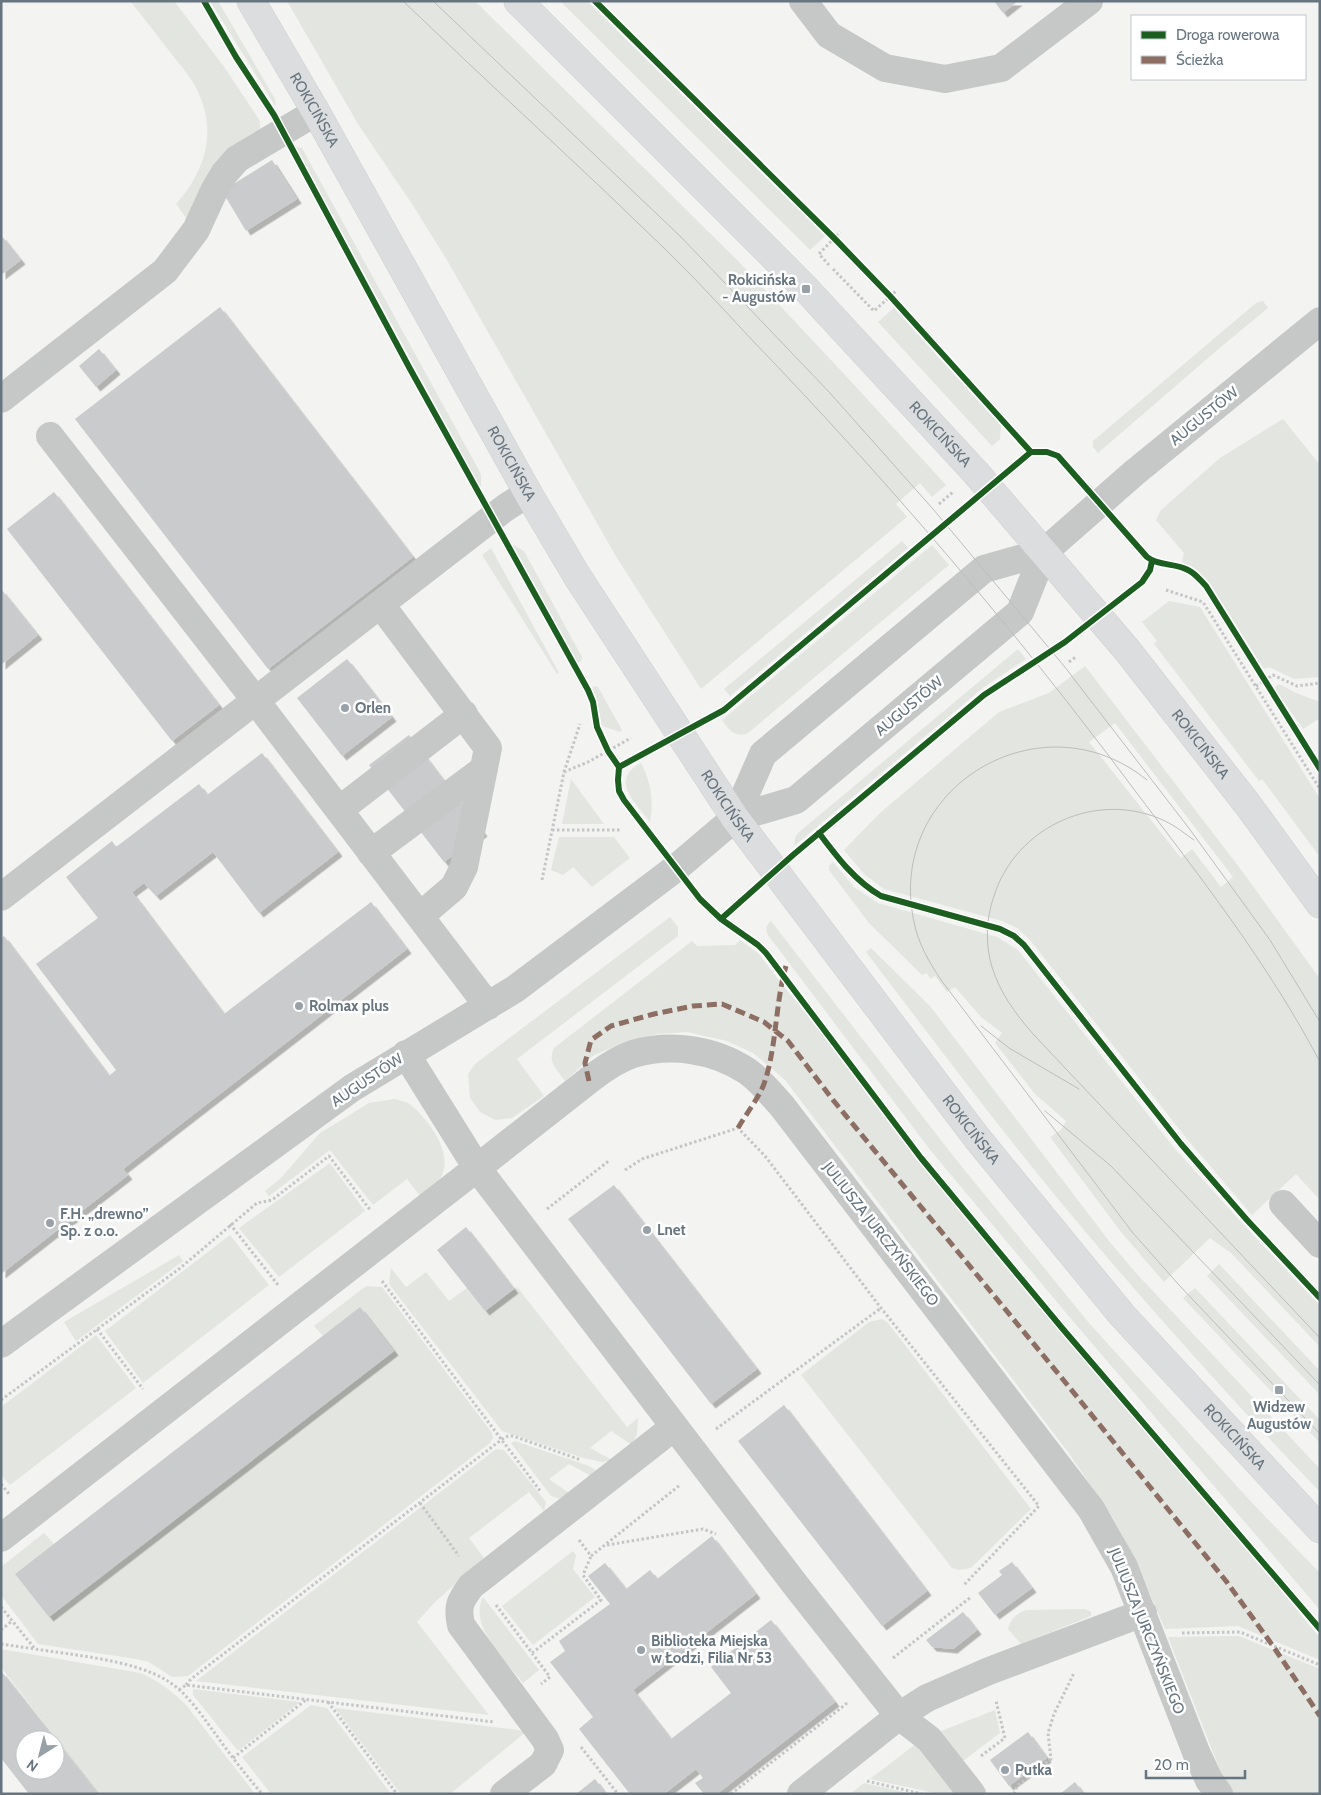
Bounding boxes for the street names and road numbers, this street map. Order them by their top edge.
street label: ROKICIŃSKA [286,69,343,151]
street label: AUGUSTÓW [1166,382,1242,449]
street label: ROKICIŃSKA [905,398,975,471]
street label: ROKICIŃSKA [484,423,540,505]
street label: AUGUSTÓW [871,671,947,740]
street label: ROKICIŃSKA [1168,706,1234,783]
street label: ROKICIŃSKA [697,767,759,846]
street label: AUGUSTÓW [327,1048,407,1111]
street label: ROKICIŃSKA [939,1091,1004,1169]
street label: JULIUSZA JURCZYŃSKIEGO [819,1157,944,1310]
street label: ROKICIŃSKA [1200,1400,1270,1474]
street label: JULIUSZA JURCZYŃSKIEGO [1105,1544,1190,1717]

